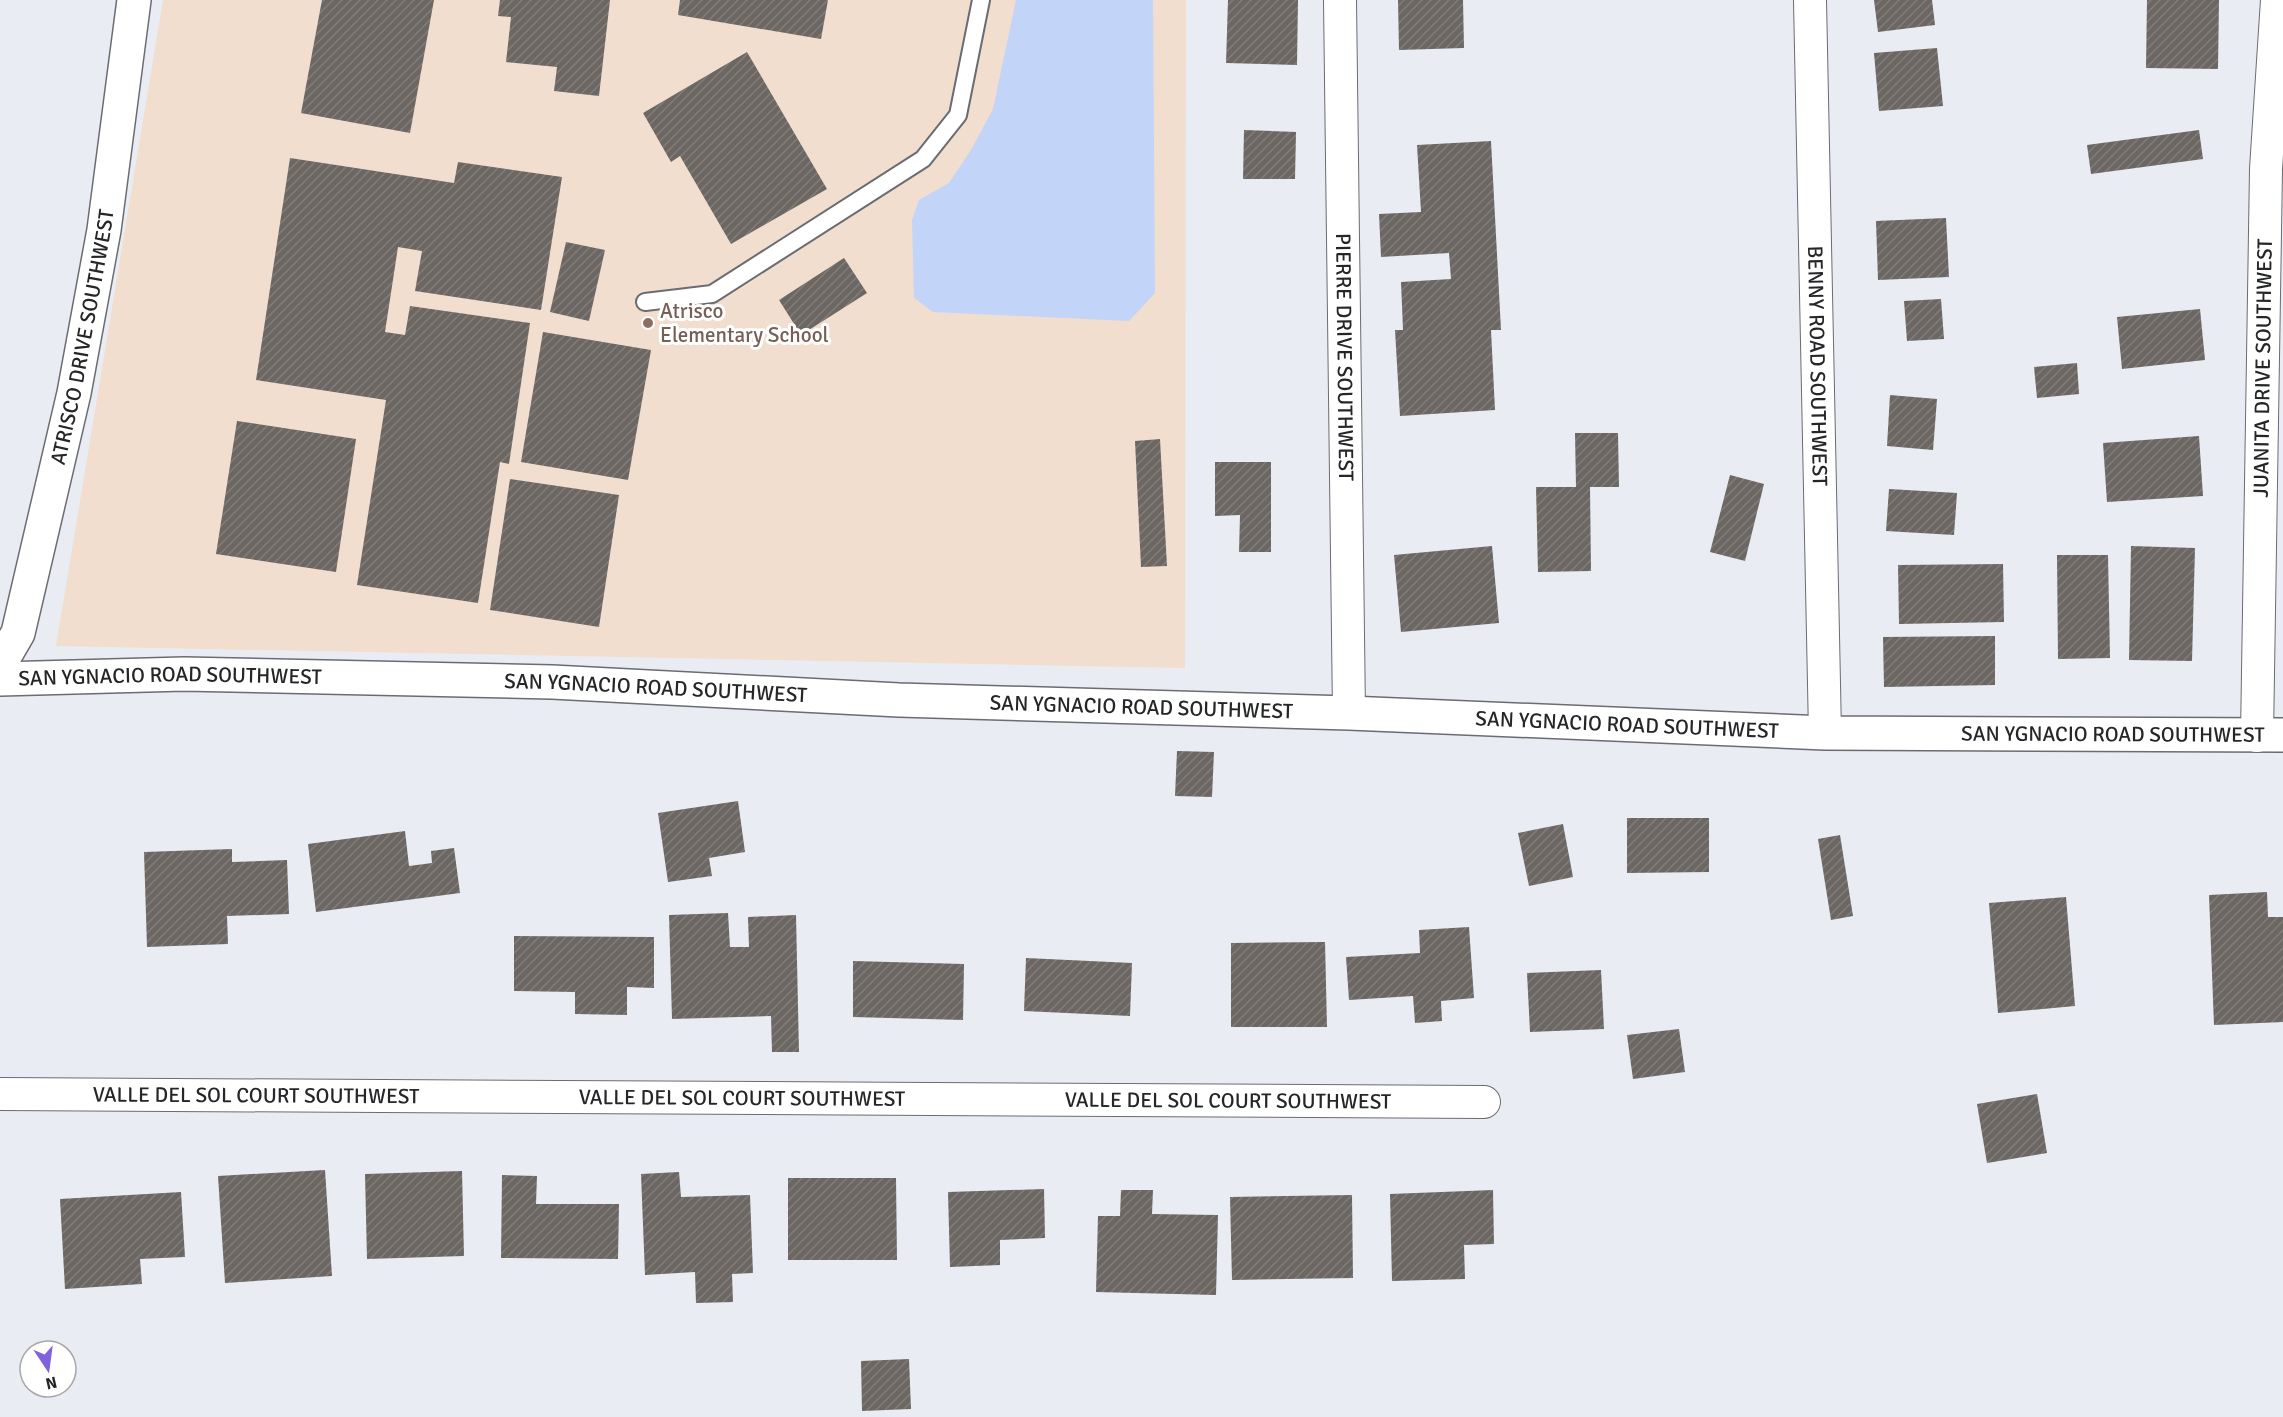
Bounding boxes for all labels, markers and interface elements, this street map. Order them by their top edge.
street label: ATRISCO DRIVE SOUTHWEST [45,207,120,467]
street label: PIERRE DRIVE SOUTHWEST [1330,233,1359,482]
street label: JUANITA DRIVE SOUTHWEST [2248,238,2278,498]
street label: BENNY ROAD SOUTHWEST [1802,245,1833,487]
place label: Atrisco Elementary School [660,298,829,348]
marker: Atrisco Elementary School [641,316,655,330]
street label: SAN YGNACIO ROAD SOUTHWEST [18,661,323,691]
street label: SAN YGNACIO ROAD SOUTHWEST [504,668,809,708]
street label: SAN YGNACIO ROAD SOUTHWEST [989,690,1294,724]
street label: SAN YGNACIO ROAD SOUTHWEST [1475,705,1780,744]
street label: SAN YGNACIO ROAD SOUTHWEST [1961,721,2265,748]
street label: VALLE DEL SOL COURT SOUTHWEST [93,1082,420,1109]
street label: VALLE DEL SOL COURT SOUTHWEST [579,1084,906,1112]
street label: VALLE DEL SOL COURT SOUTHWEST [1065,1087,1392,1115]
north arrow [18,1339,78,1399]
text: N [43,1372,59,1394]

